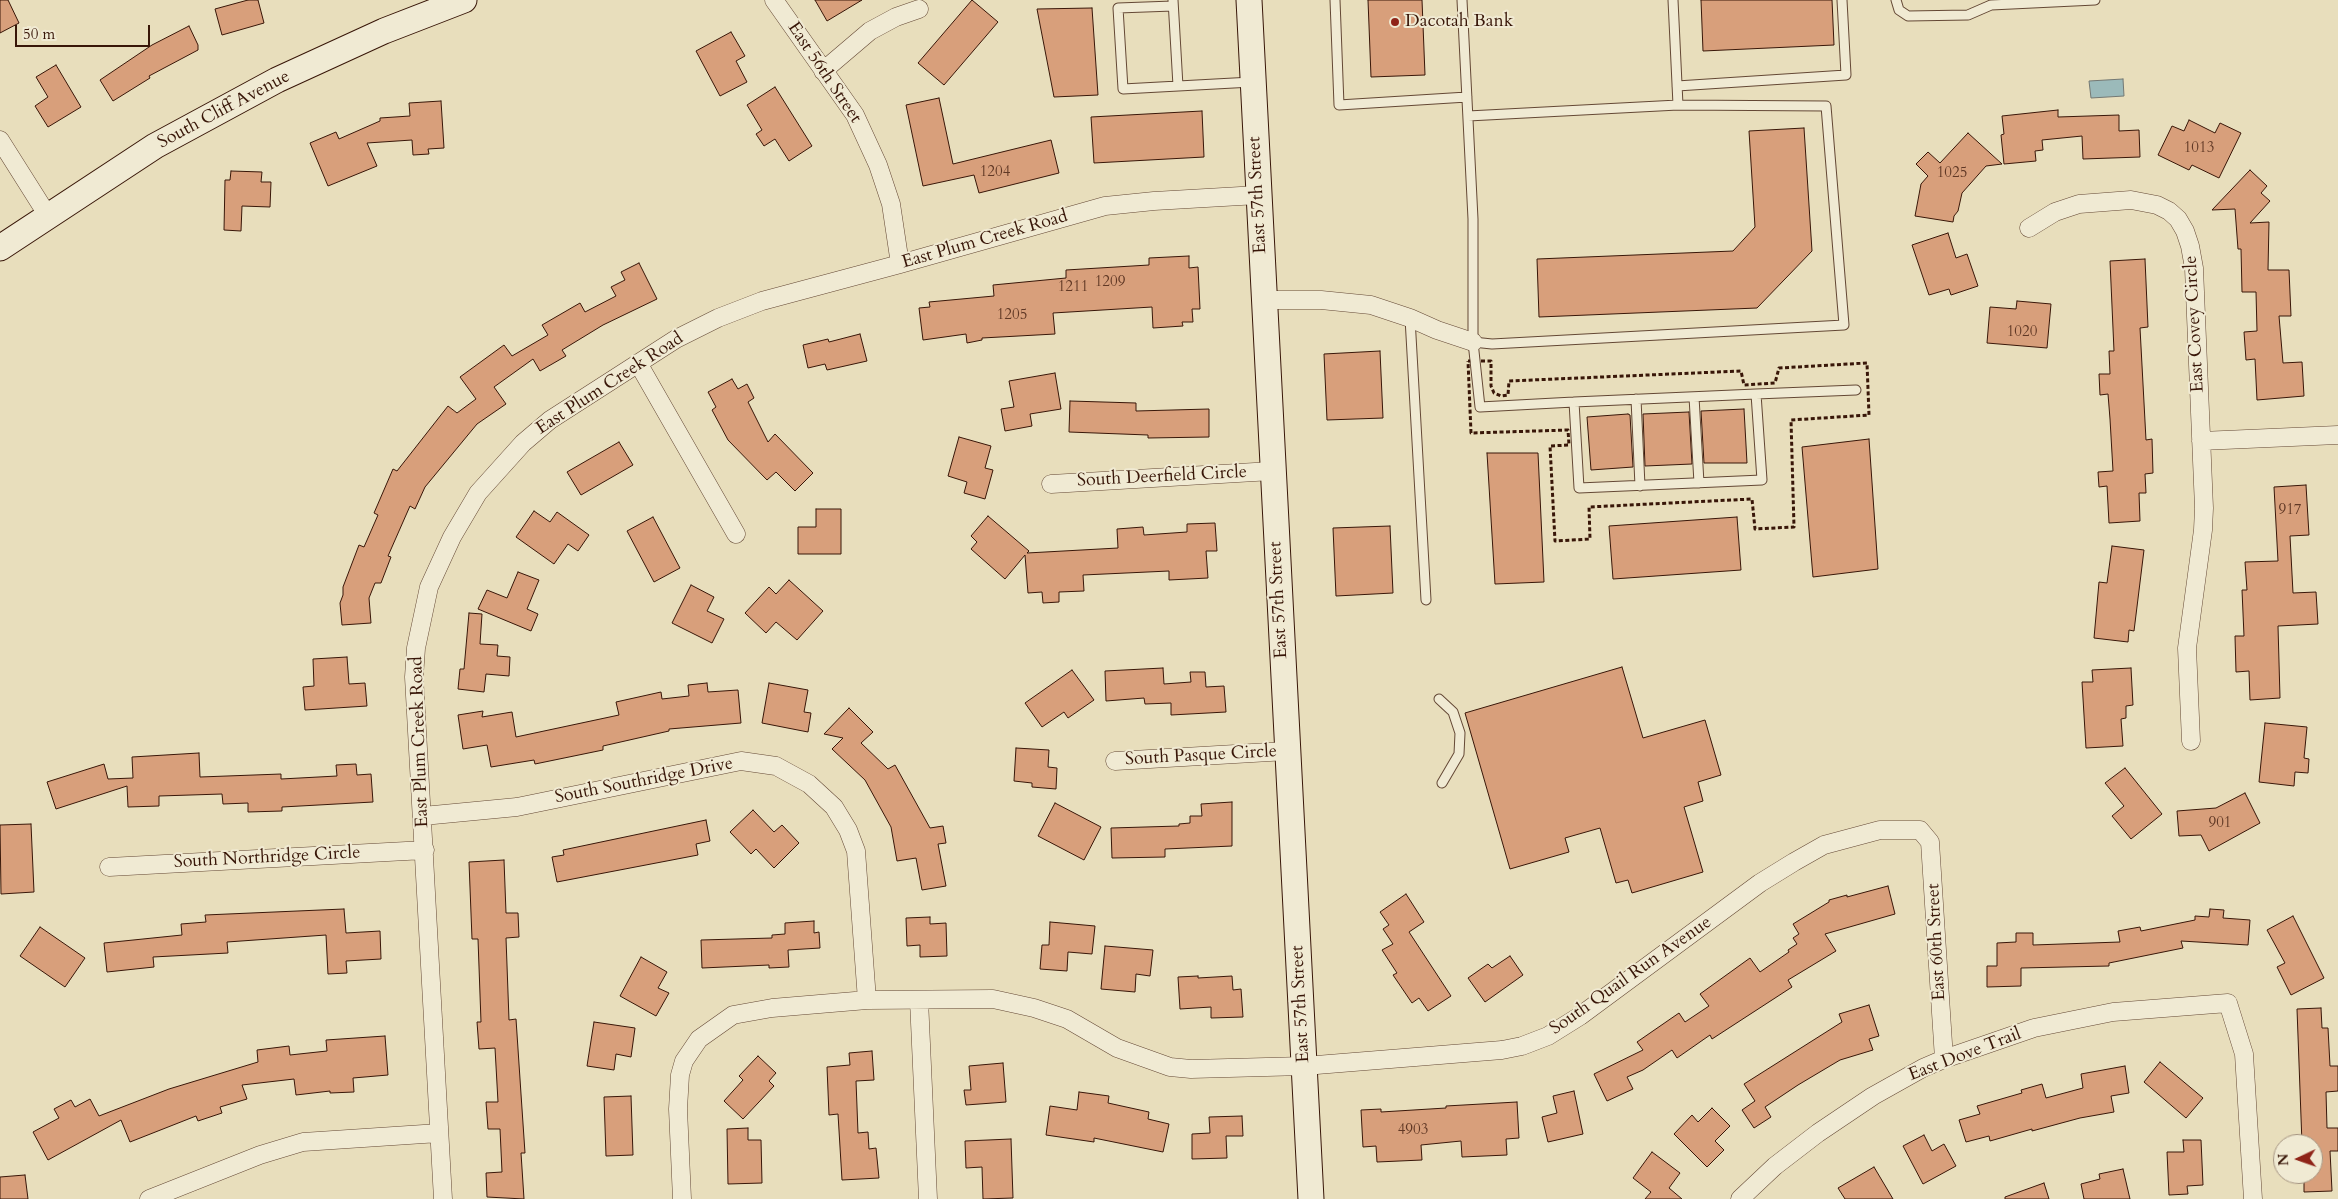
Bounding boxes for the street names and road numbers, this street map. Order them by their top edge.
street label: East 56th Street [782,18,866,128]
street label: South Cliff Avenue [154,66,294,154]
street label: East 57th Street [1244,136,1272,254]
street label: East Plum Creek Road [900,206,1070,274]
street label: East Covey Circle [2181,255,2209,393]
street label: East Plum Creek Road [532,328,688,440]
street label: South Deerfield Circle [1076,462,1248,492]
street label: East 57th Street [1265,541,1293,659]
street label: East Plum Creek Road [406,656,434,828]
street label: South Pasque Circle [1124,741,1278,771]
street label: South Southridge Drive [553,753,735,809]
street label: South Northridge Circle [173,842,361,874]
street label: East 60th Street [1923,883,1951,1001]
street label: South Quail Run Avenue [1546,912,1716,1040]
street label: East 57th Street [1287,945,1315,1063]
street label: East Dove Trail [1906,1024,2024,1086]

